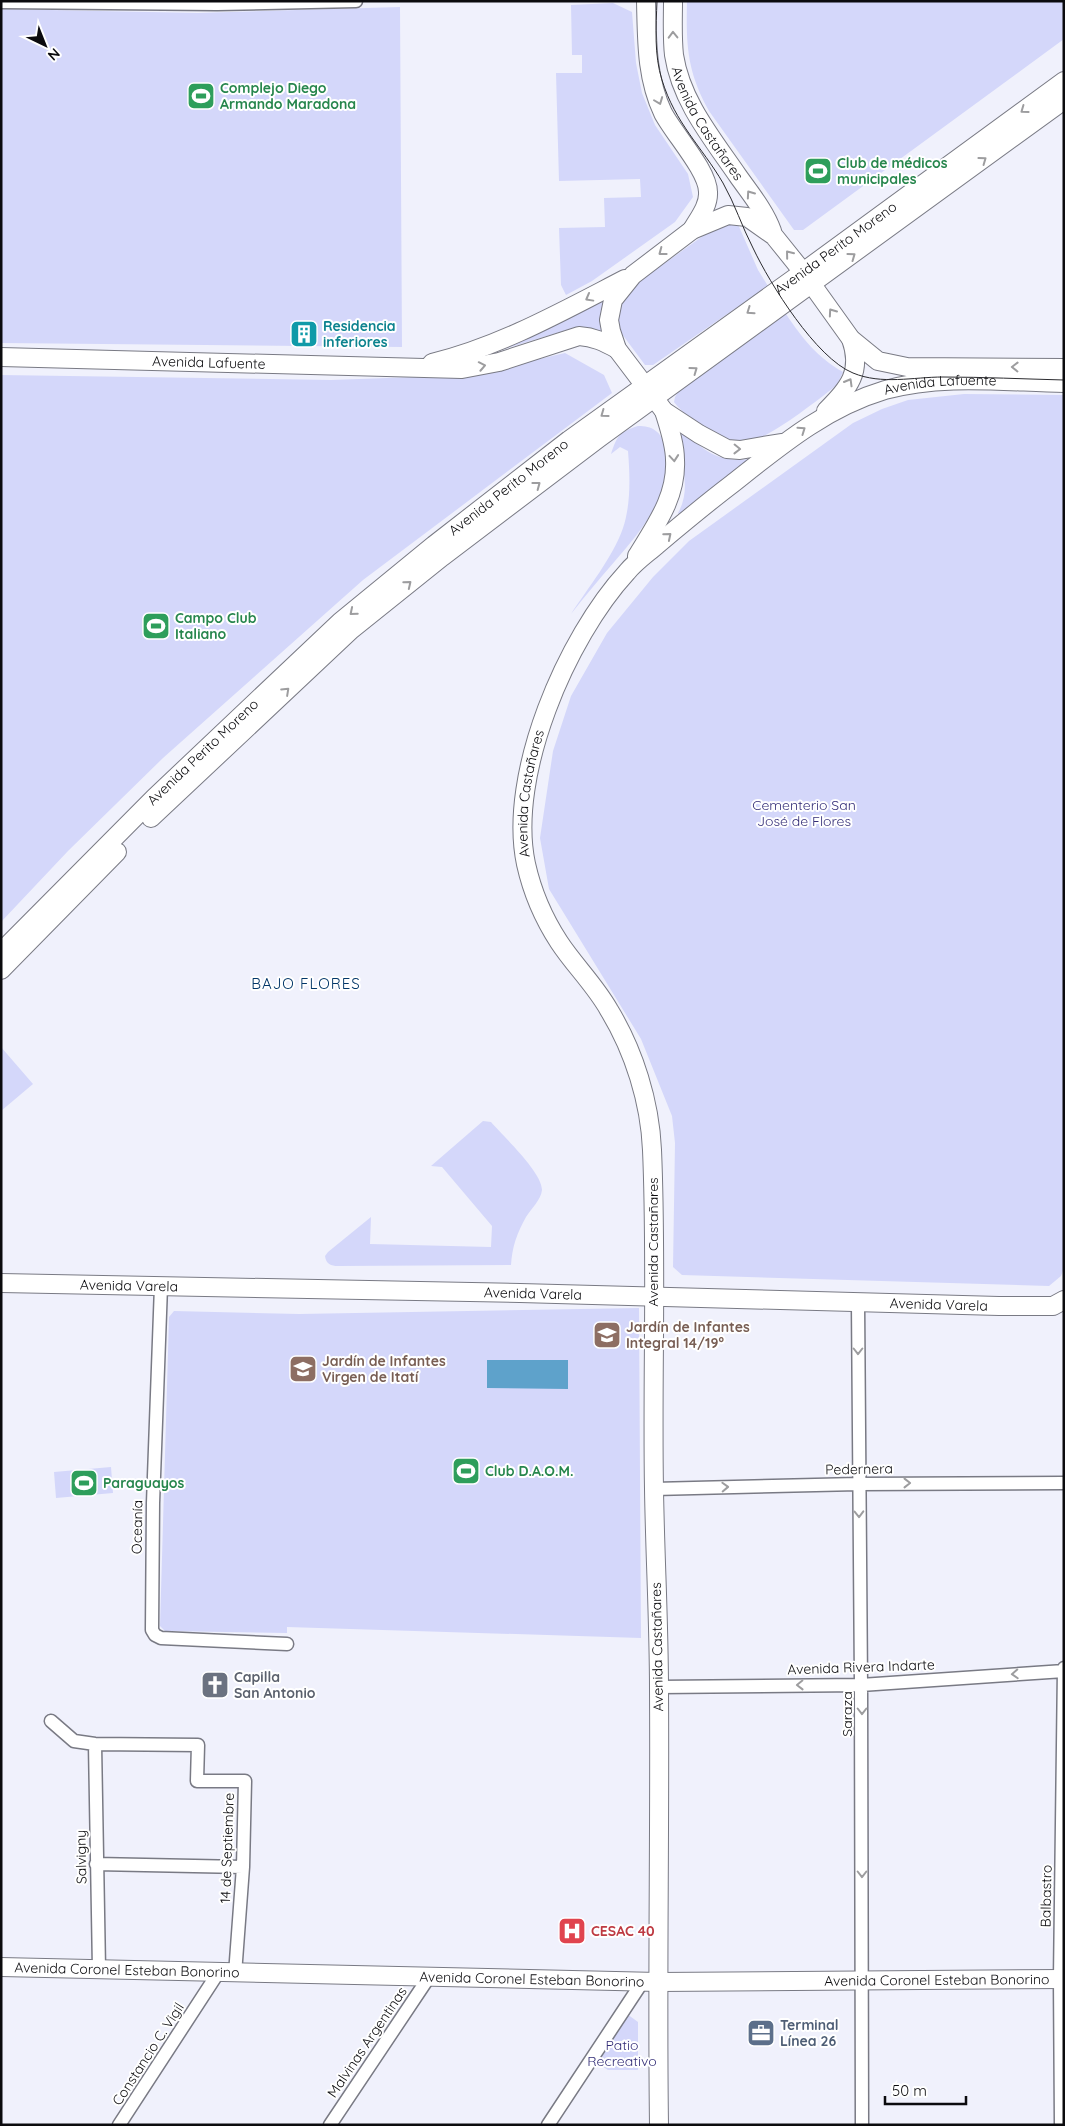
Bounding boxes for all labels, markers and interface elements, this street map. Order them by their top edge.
north arrow [20,20,70,70]
one-way arrow [668,30,678,38]
text: N [44,44,64,65]
street label: Avenida Castañares [668,65,747,184]
place label: Complejo Diego Armando Maradona [220,79,356,113]
sports icon: Complejo Diego Armando Maradona [186,81,216,111]
one-way arrow [652,96,663,105]
one-way arrow [1021,103,1030,113]
place label: Club de médicos municipales [837,154,948,188]
sports icon: Club de médicos municipales [803,156,833,186]
one-way arrow [977,157,987,166]
one-way arrow [747,190,756,199]
street label: Avenida Perito Moreno [771,198,900,299]
one-way arrow [659,247,668,255]
one-way arrow [786,251,794,260]
one-way arrow [846,253,856,262]
one-way arrow [586,291,595,301]
one-way arrow [746,305,755,314]
one-way arrow [829,308,838,318]
place label: Residencia inferiores [323,317,396,351]
building icon: Residencia inferiores [289,319,319,349]
street label: Avenida Lafuente [152,352,266,373]
one-way arrow [477,361,486,372]
one-way arrow [1011,362,1019,373]
one-way arrow [688,367,698,376]
street label: Avenida Lafuente [882,371,997,399]
one-way arrow [843,379,853,388]
one-way arrow [601,408,610,418]
one-way arrow [797,427,806,436]
street label: Avenida Perito Moreno [445,435,572,539]
one-way arrow [734,444,741,454]
one-way arrow [669,455,680,463]
one-way arrow [531,482,541,491]
one-way arrow [662,533,671,541]
one-way arrow [402,581,411,589]
one-way arrow [349,606,358,615]
place label: Campo Club Italiano [175,609,257,643]
sports icon: Campo Club Italiano [141,611,171,641]
one-way arrow [280,688,289,697]
street label: Avenida Perito Moreno [143,695,262,809]
street label: Avenida Castañares [513,727,548,859]
park label: Cementerio San José de Flores [752,796,856,830]
district label: BAJO FLORES [251,974,361,993]
street label: Avenida Castañares [644,1177,662,1307]
street label: Avenida Varela [80,1276,178,1295]
street label: Avenida Varela [484,1283,582,1304]
street label: Avenida Varela [889,1294,988,1315]
place label: Jardín de Infantes Integral 14/19° [626,1318,750,1352]
school or university icon: Jardín de Infantes Integral 14/19° [592,1320,622,1350]
one-way arrow [853,1348,863,1356]
place label: Jardín de Infantes Virgen de Itatí [322,1352,446,1386]
school or university icon: Jardín de Infantes Virgen de Itatí [288,1354,318,1384]
sports icon: Club D.A.O.M. [451,1456,481,1486]
street label: Pedernera [825,1459,893,1479]
place label: Club D.A.O.M. [485,1462,573,1480]
sports icon: Paraguayos [69,1468,99,1498]
place label: Paraguayos [103,1474,185,1492]
one-way arrow [903,1478,911,1489]
one-way arrow [722,1482,730,1493]
street label: Oceanía [128,1500,146,1554]
one-way arrow [854,1510,864,1518]
street label: Avenida Castañares [647,1582,667,1712]
street label: Avenida Rivera Indarte [787,1655,935,1679]
place label: Capilla San Antonio [234,1668,316,1702]
one-way arrow [1011,1669,1019,1680]
church icon: Capilla San Antonio [200,1670,230,1700]
one-way arrow [796,1680,804,1691]
street label: Saraza [838,1691,856,1737]
one-way arrow [857,1708,867,1716]
street label: 14 de Septiembre [216,1792,238,1904]
street label: Salvigny [72,1830,90,1884]
street label: Balbastro [1036,1865,1056,1927]
one-way arrow [857,1870,867,1878]
hospital icon: CESAC 40 [557,1916,587,1946]
place label: CESAC 40 [591,1922,655,1940]
street label: Avenida Coronel Esteban Bonorino [14,1958,240,1981]
street label: Avenida Coronel Esteban Bonorino [419,1968,645,1991]
street label: Avenida Coronel Esteban Bonorino [824,1970,1049,1990]
street label: Malvinas Argentinas [323,1983,411,2101]
street label: Constancio C. Vigil [108,1999,188,2109]
place label: Terminal Línea 26 [780,2016,839,2050]
office icon: Terminal Línea 26 [746,2018,776,2048]
park label: Patio Recreativo [587,2036,657,2070]
scale bar [885,2074,966,2106]
text: 50 m [892,2081,927,2100]

